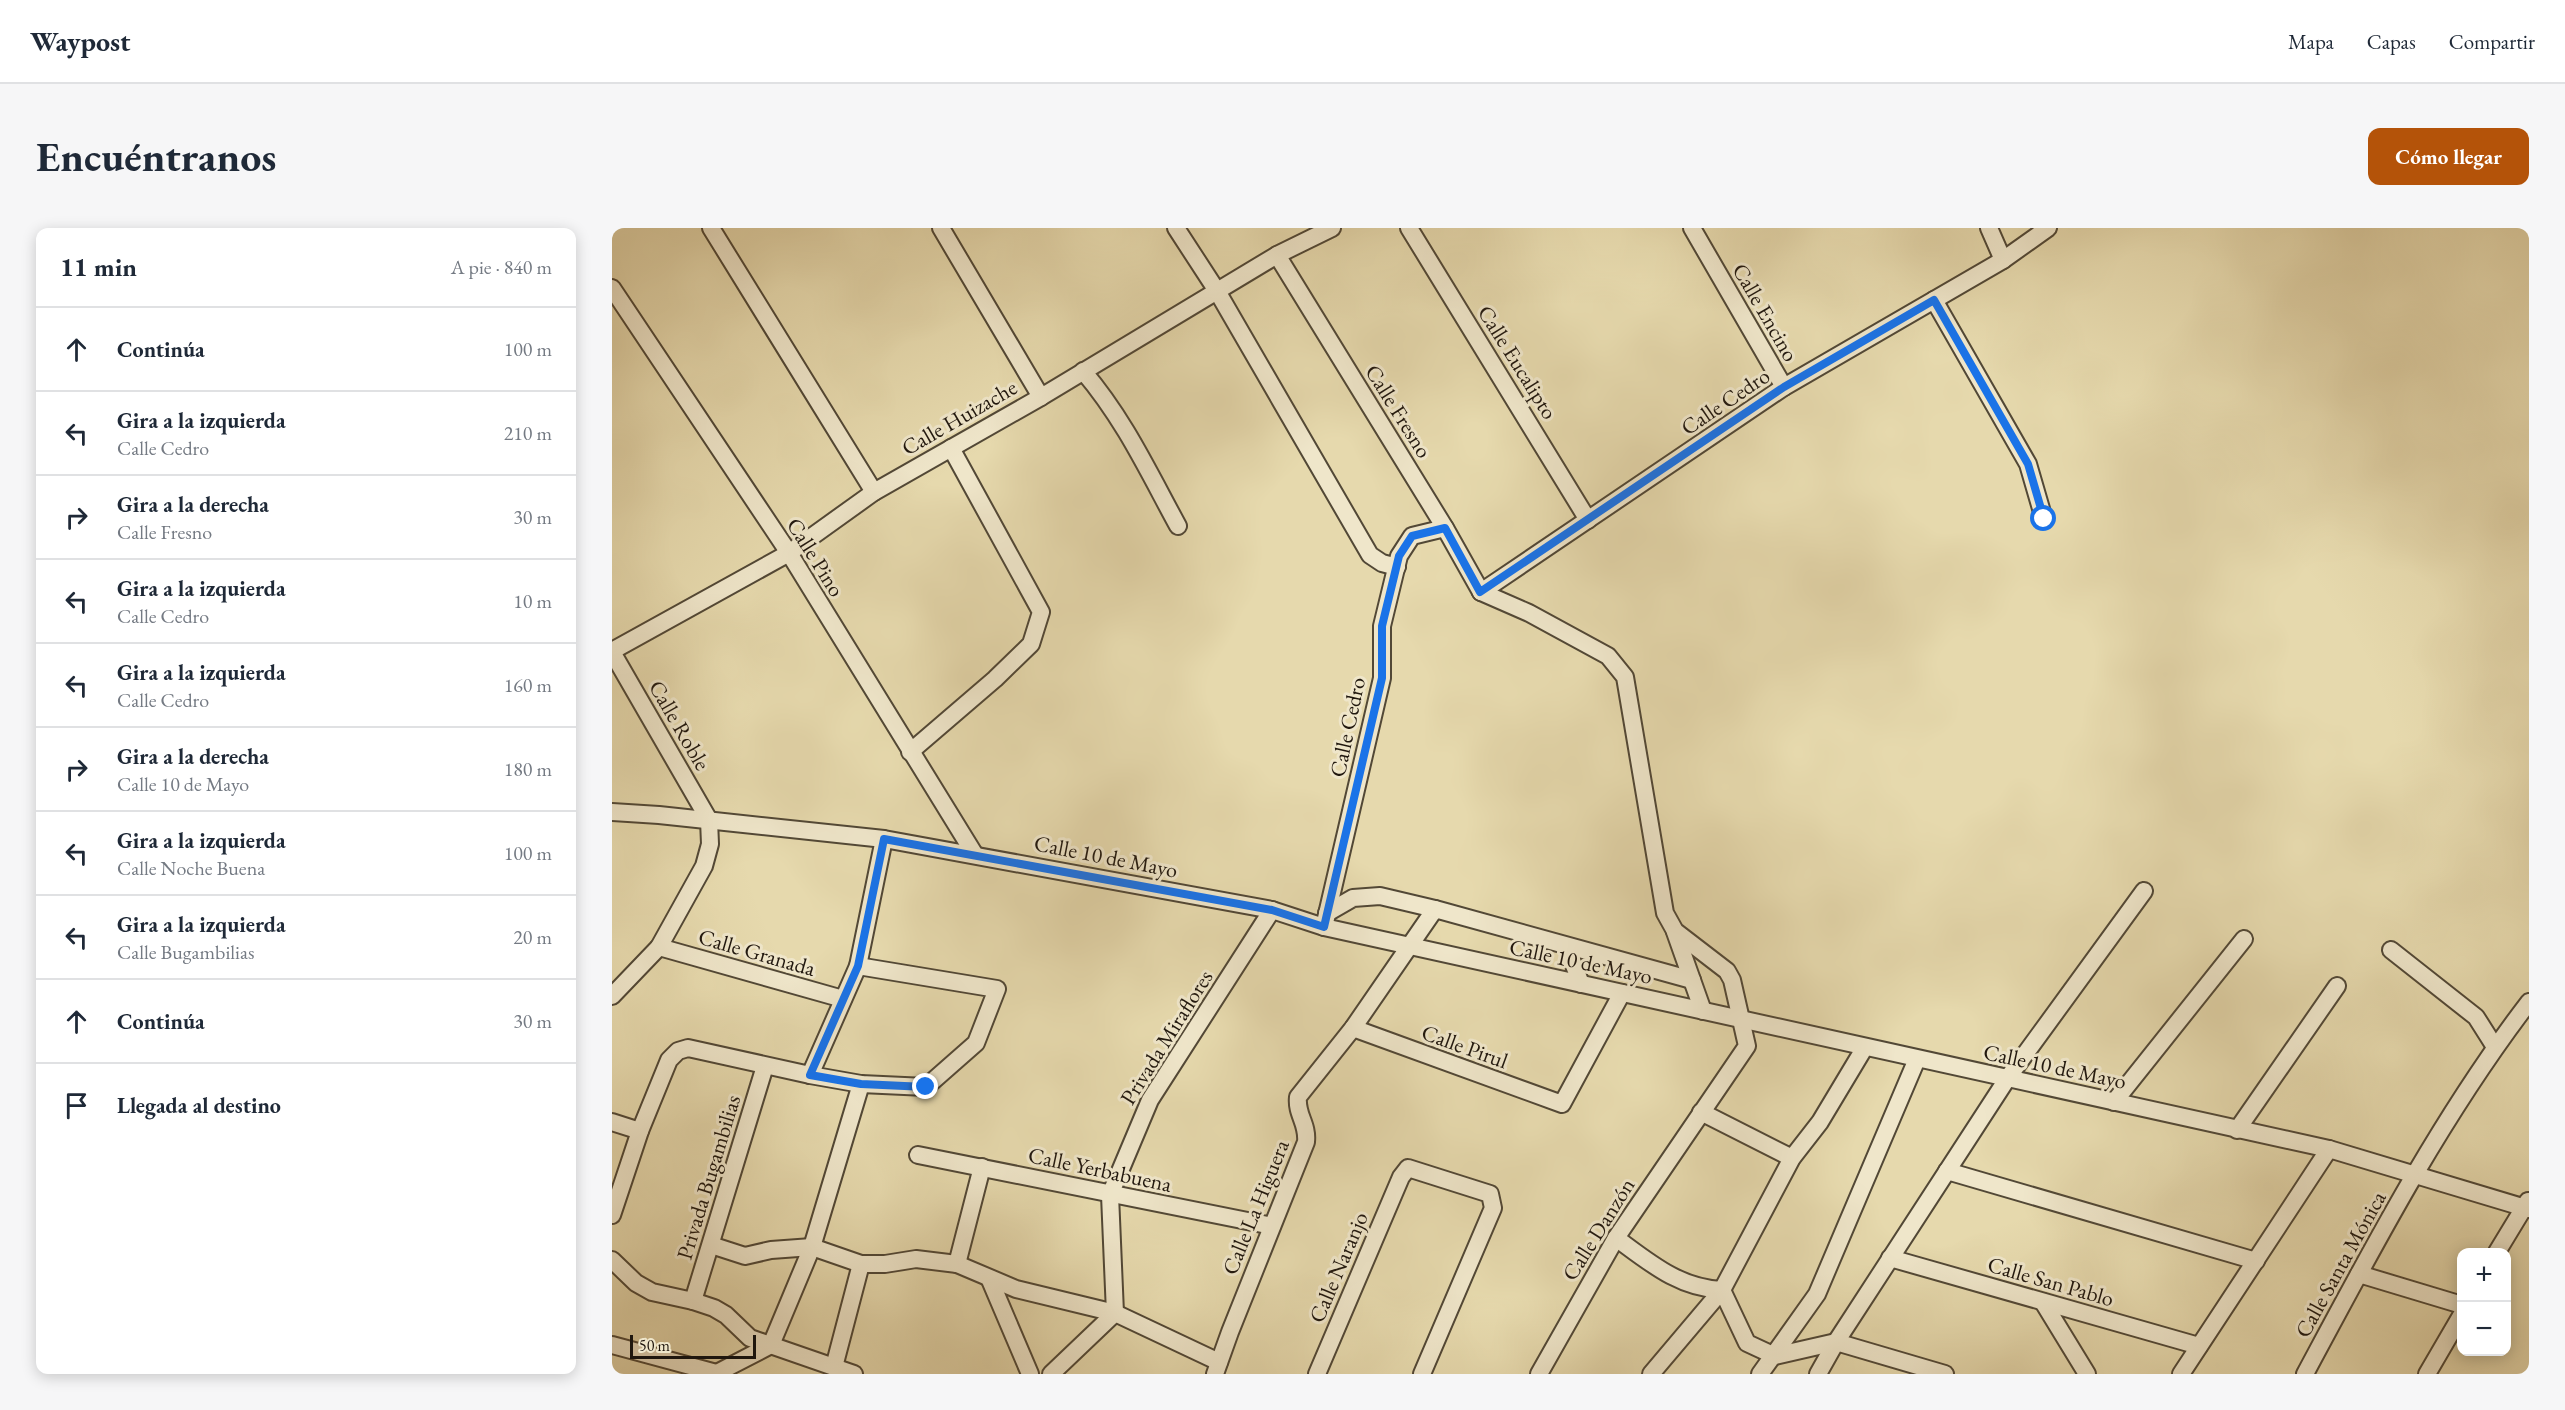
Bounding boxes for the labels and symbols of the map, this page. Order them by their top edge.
street label: Calle Encino [1726,258,1805,367]
street label: Calle Eucalipto [1471,300,1564,425]
street label: Calle Fresno [1359,359,1439,463]
street label: Calle Cedro [1675,361,1775,442]
street label: Calle Huizache [896,372,1023,462]
route start [2030,505,2056,531]
street label: Calle Pino [780,512,851,602]
street label: Calle Cedro [1323,674,1372,780]
street label: Calle Roble [642,675,717,776]
street label: Calle 10 de Mayo [1032,828,1180,885]
street label: Calle Granada [695,922,819,983]
street label: Calle 10 de Mayo [1507,932,1655,991]
street label: Privada Miraflores [1113,964,1219,1110]
street label: Calle Pirul [1418,1018,1512,1075]
street label: Calle 10 de Mayo [1981,1037,2129,1096]
route end [912,1073,938,1099]
street label: Privada Bugambilias [670,1091,747,1263]
street label: Calle La Higuera [1215,1135,1296,1279]
street label: Calle Yerbabuena [1025,1140,1175,1199]
street label: Calle Danzón [1555,1172,1642,1286]
street label: Calle Santa Mónica [2288,1186,2393,1343]
street label: Calle Naranjo [1302,1207,1375,1327]
street label: Calle San Pablo [1984,1250,2117,1313]
scale bar [630,1332,756,1360]

